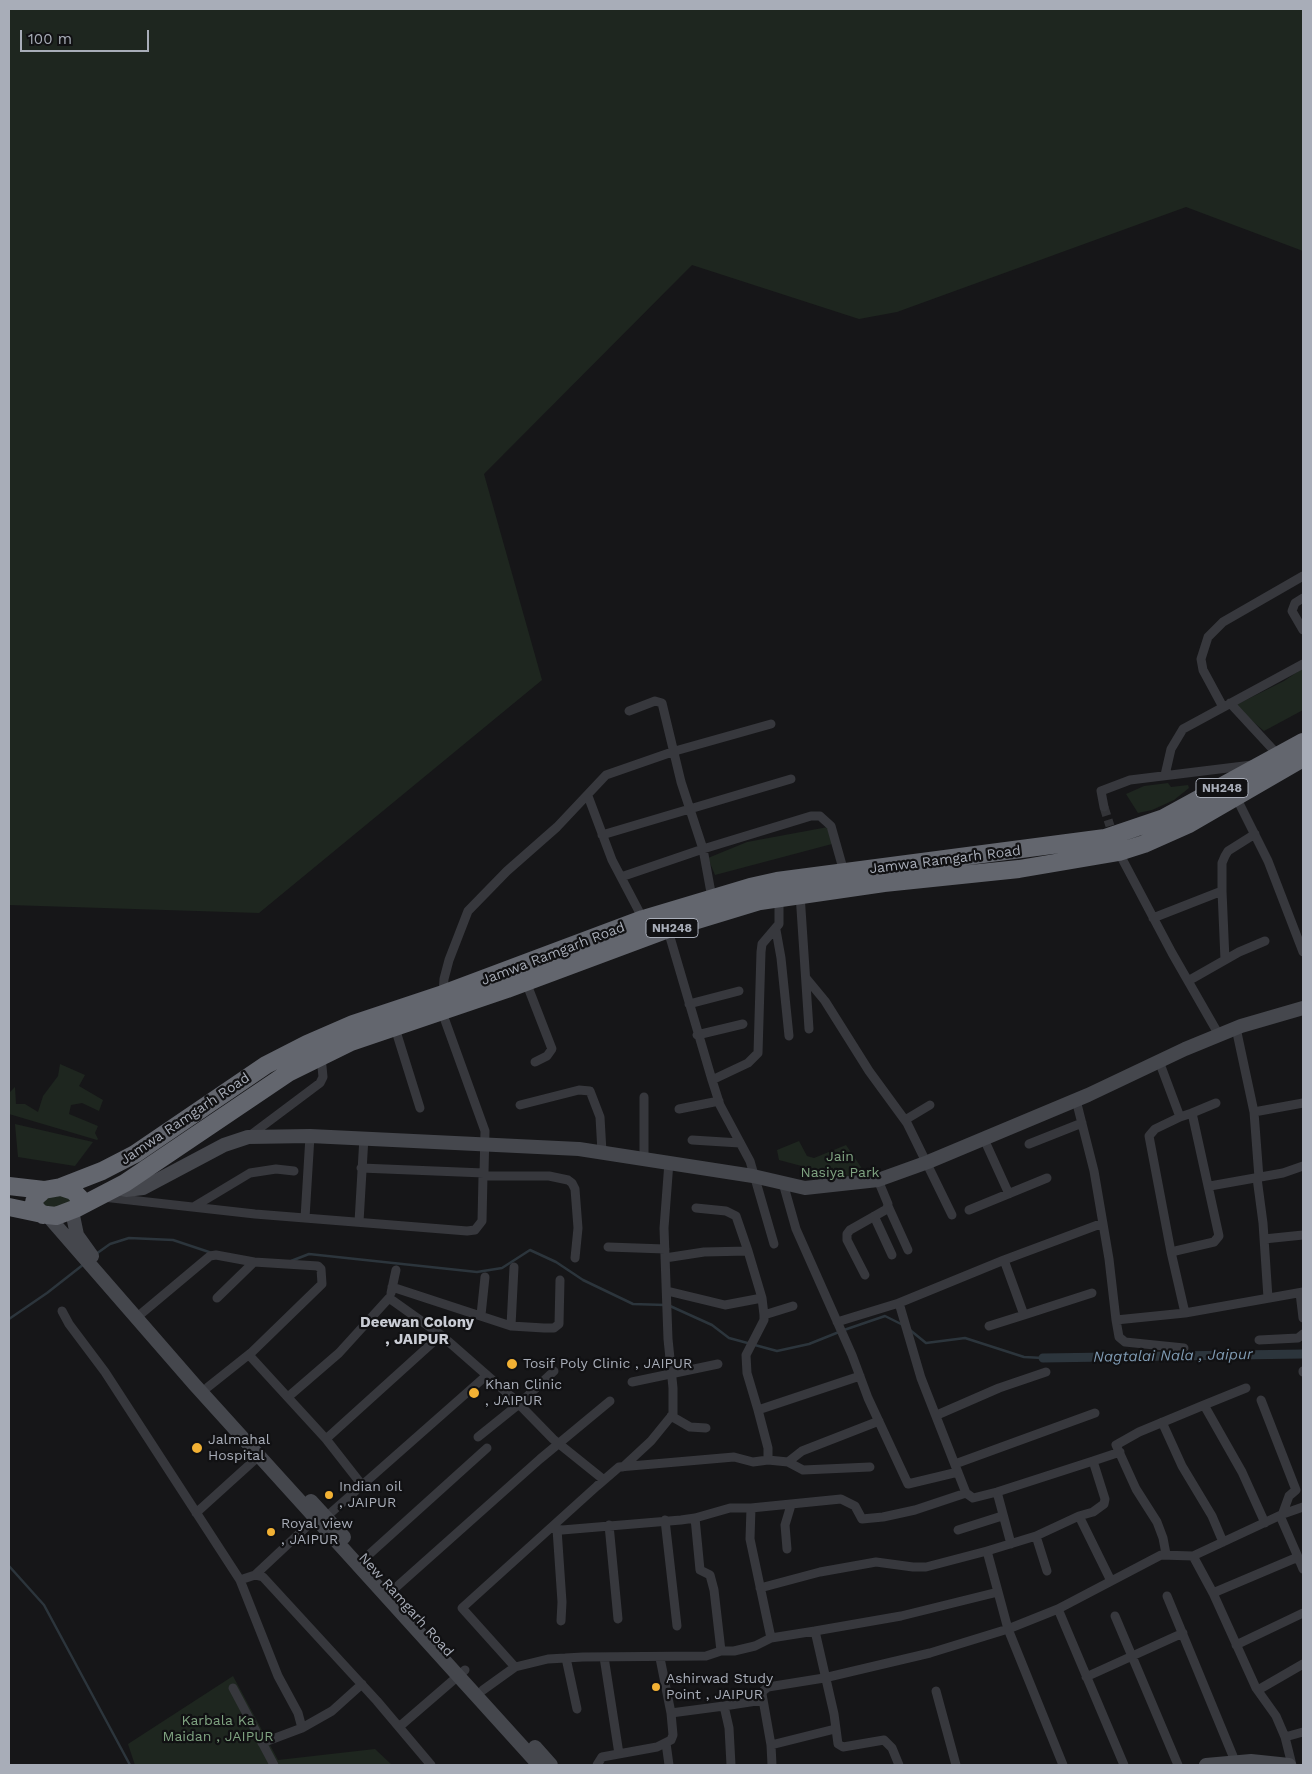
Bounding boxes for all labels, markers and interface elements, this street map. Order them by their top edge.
scale bar [22,20,151,52]
text: 100 m [28,30,72,48]
road number: NH248 [1196,778,1248,798]
street label: Jamwa Ramgarh Road [868,842,1022,878]
road number: NH248 [646,918,698,938]
street label: Jamwa Ramgarh Road [479,919,627,989]
street label: Jamwa Ramgarh Road [117,1069,253,1169]
park label: Jain Nasiya Park [800,1149,880,1182]
district label: Deewan Colony , JAIPUR [360,1314,474,1349]
water label: Nagtalai Nala , Jaipur [1093,1346,1253,1366]
place label: Tosif Poly Clinic , JAIPUR [523,1356,692,1372]
marker: Tosif Poly Clinic , JAIPUR [505,1357,519,1371]
place label: Khan Clinic , JAIPUR [485,1377,562,1410]
marker: Khan Clinic , JAIPUR [467,1386,481,1400]
place label: Jalmahal Hospital [208,1432,270,1464]
marker: Jalmahal Hospital [190,1441,204,1455]
place label: Indian oil , JAIPUR [339,1479,402,1511]
marker: Indian oil , JAIPUR [323,1489,335,1501]
place label: Royal view , JAIPUR [281,1516,353,1548]
marker: Royal view , JAIPUR [265,1526,277,1538]
street label: New Ramgarh Road [355,1550,457,1660]
place label: Ashirwad Study Point , JAIPUR [666,1671,773,1704]
marker: Ashirwad Study Point , JAIPUR [650,1681,662,1693]
park label: Karbala Ka Maidan , JAIPUR [163,1713,273,1745]

